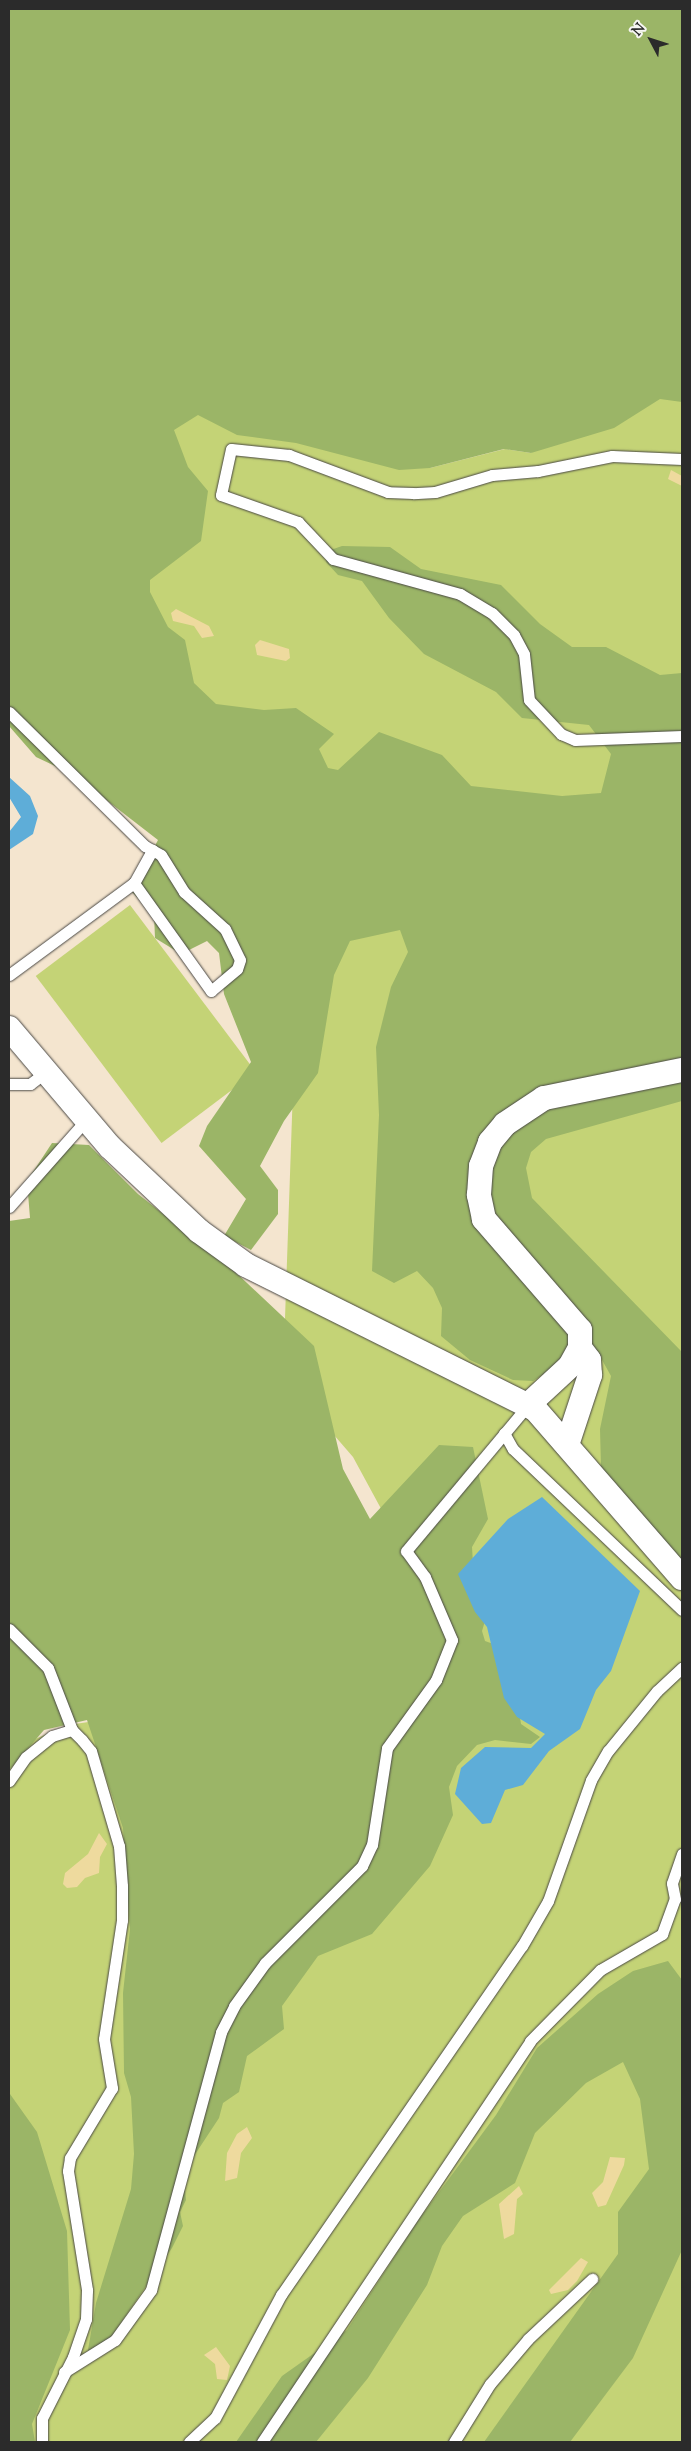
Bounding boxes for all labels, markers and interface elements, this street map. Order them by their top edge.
north arrow [626,15,676,65]
text: N [628,20,651,41]

